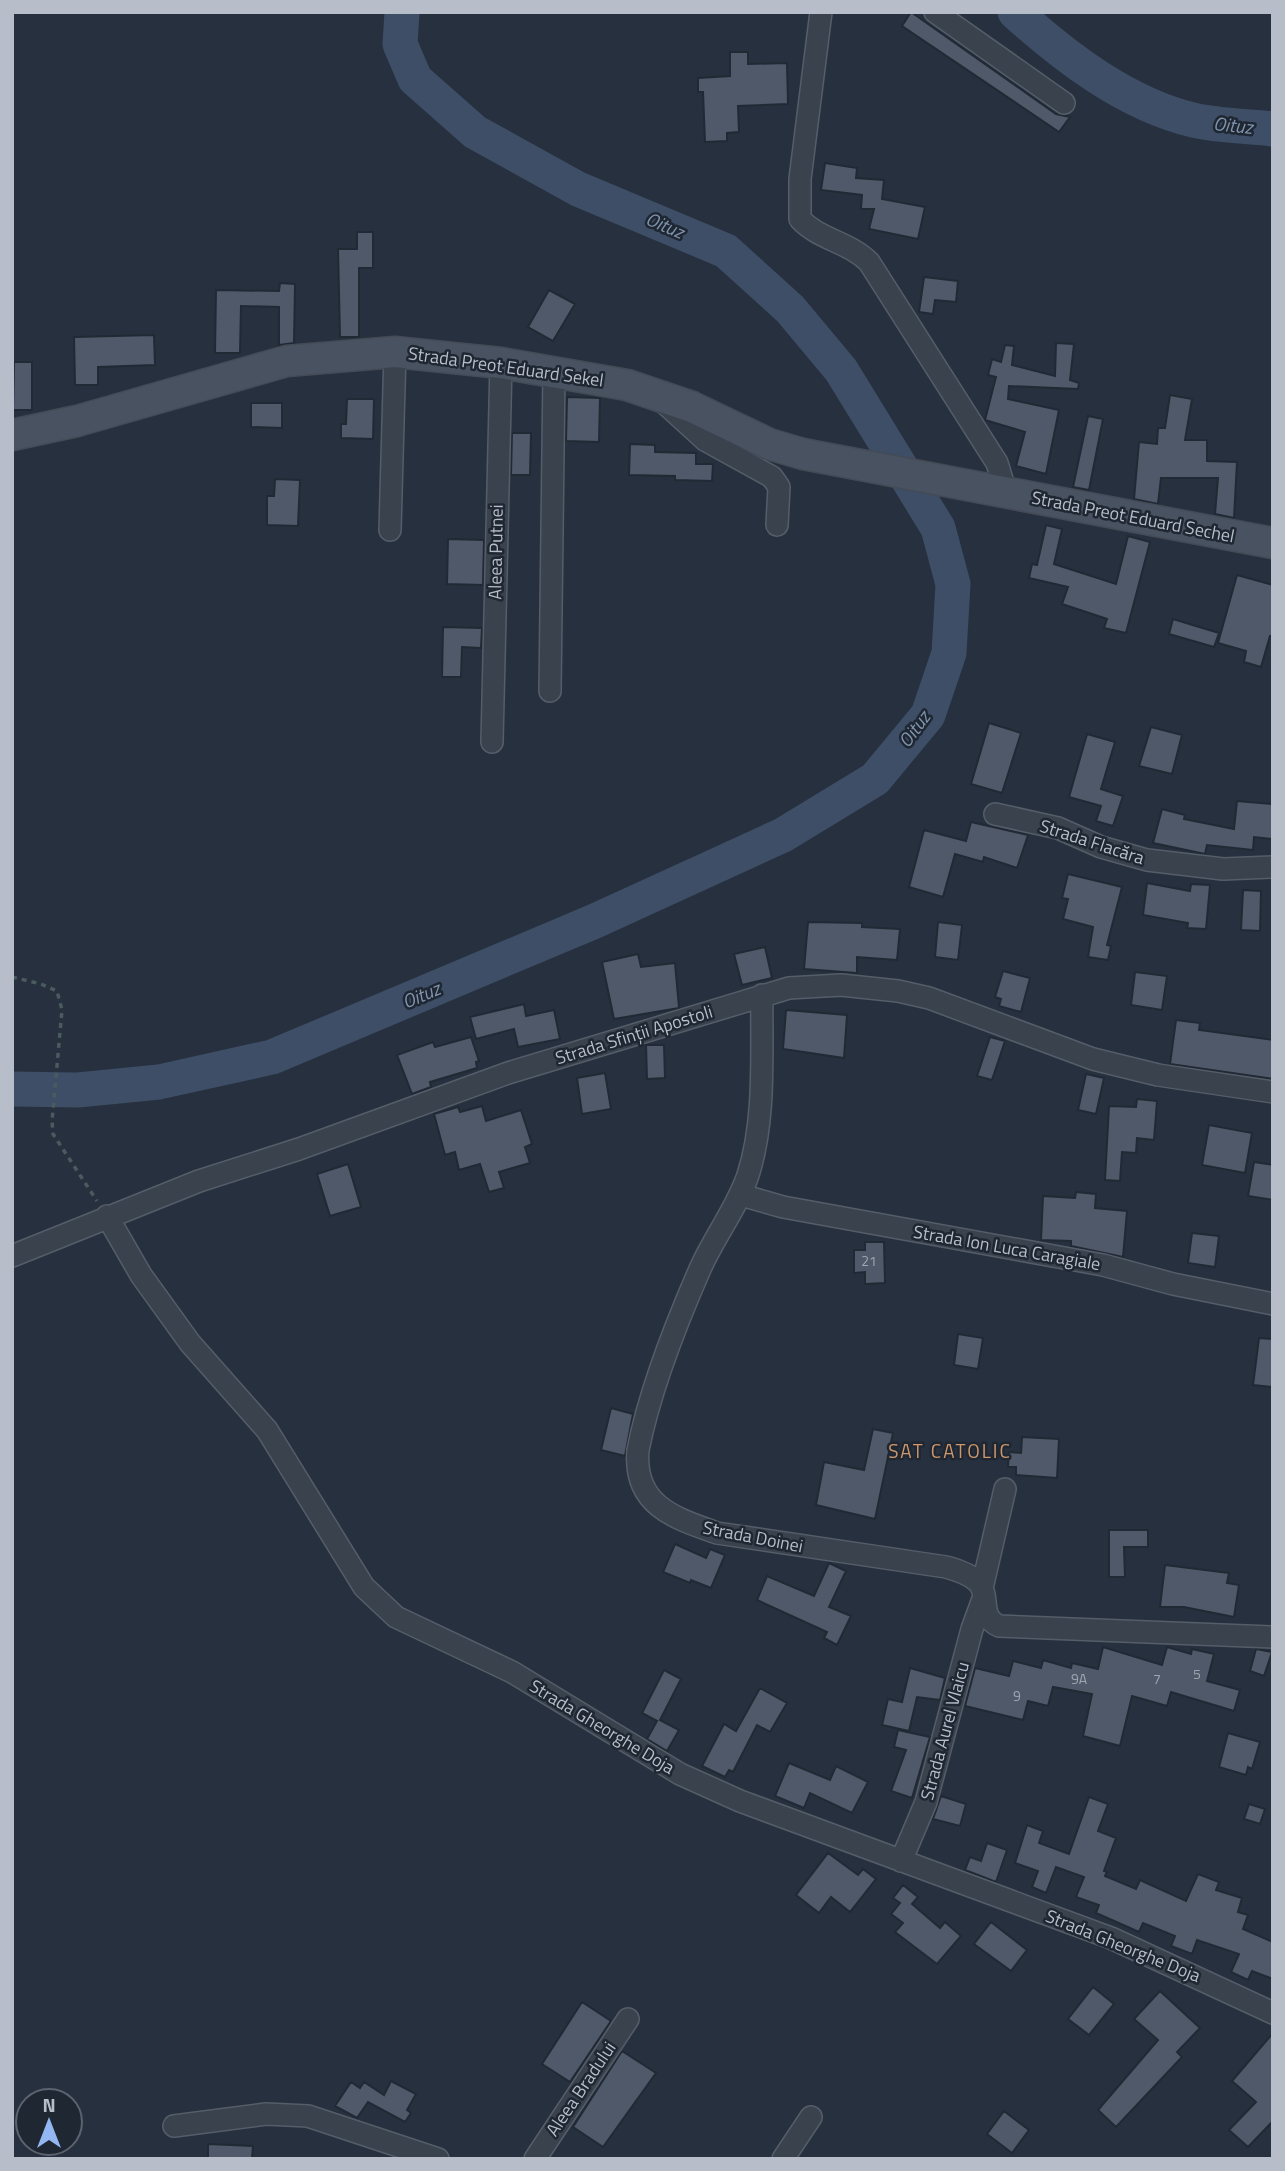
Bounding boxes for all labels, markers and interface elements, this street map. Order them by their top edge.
water label: Oituz [1212,108,1256,141]
water label: Oituz [641,204,691,246]
street label: Strada Preot Eduard Sekel [407,339,606,394]
street label: Strada Preot Eduard Sechel [1029,484,1237,549]
street label: Aleea Putnei [481,504,510,600]
water label: Oituz [890,703,938,753]
street label: Strada Flacăra [1036,812,1148,871]
water label: Oituz [397,973,446,1016]
street label: Strada Sfinții Apostoli [552,998,716,1071]
street label: Strada Ion Luca Caragiale [911,1218,1103,1277]
house number: 21 [861,1250,877,1271]
district label: SAT CATOLIC [888,1436,1012,1465]
street label: Strada Doinei [701,1514,805,1559]
street label: Strada Aurel Vlaicu [913,1659,976,1803]
house number: 5 [1193,1663,1201,1684]
house number: 9A [1071,1668,1088,1689]
house number: 7 [1153,1668,1161,1689]
street label: Strada Gheorghe Doja [525,1672,680,1781]
house number: 9 [1013,1685,1021,1706]
street label: Strada Gheorghe Doja [1042,1902,1205,1989]
street label: Aleea Bradului [539,2036,622,2142]
north arrow [14,2087,84,2157]
text: N [42,2090,56,2119]

